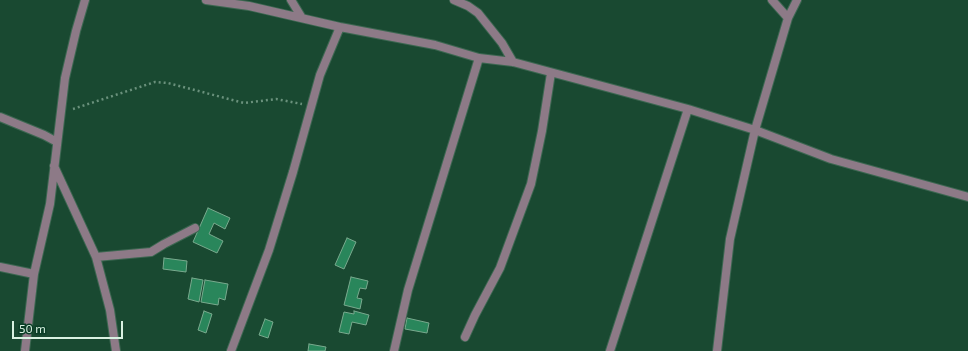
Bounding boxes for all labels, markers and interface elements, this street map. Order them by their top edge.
scale bar [14,313,125,339]
text: 50 m [19,321,46,335]

